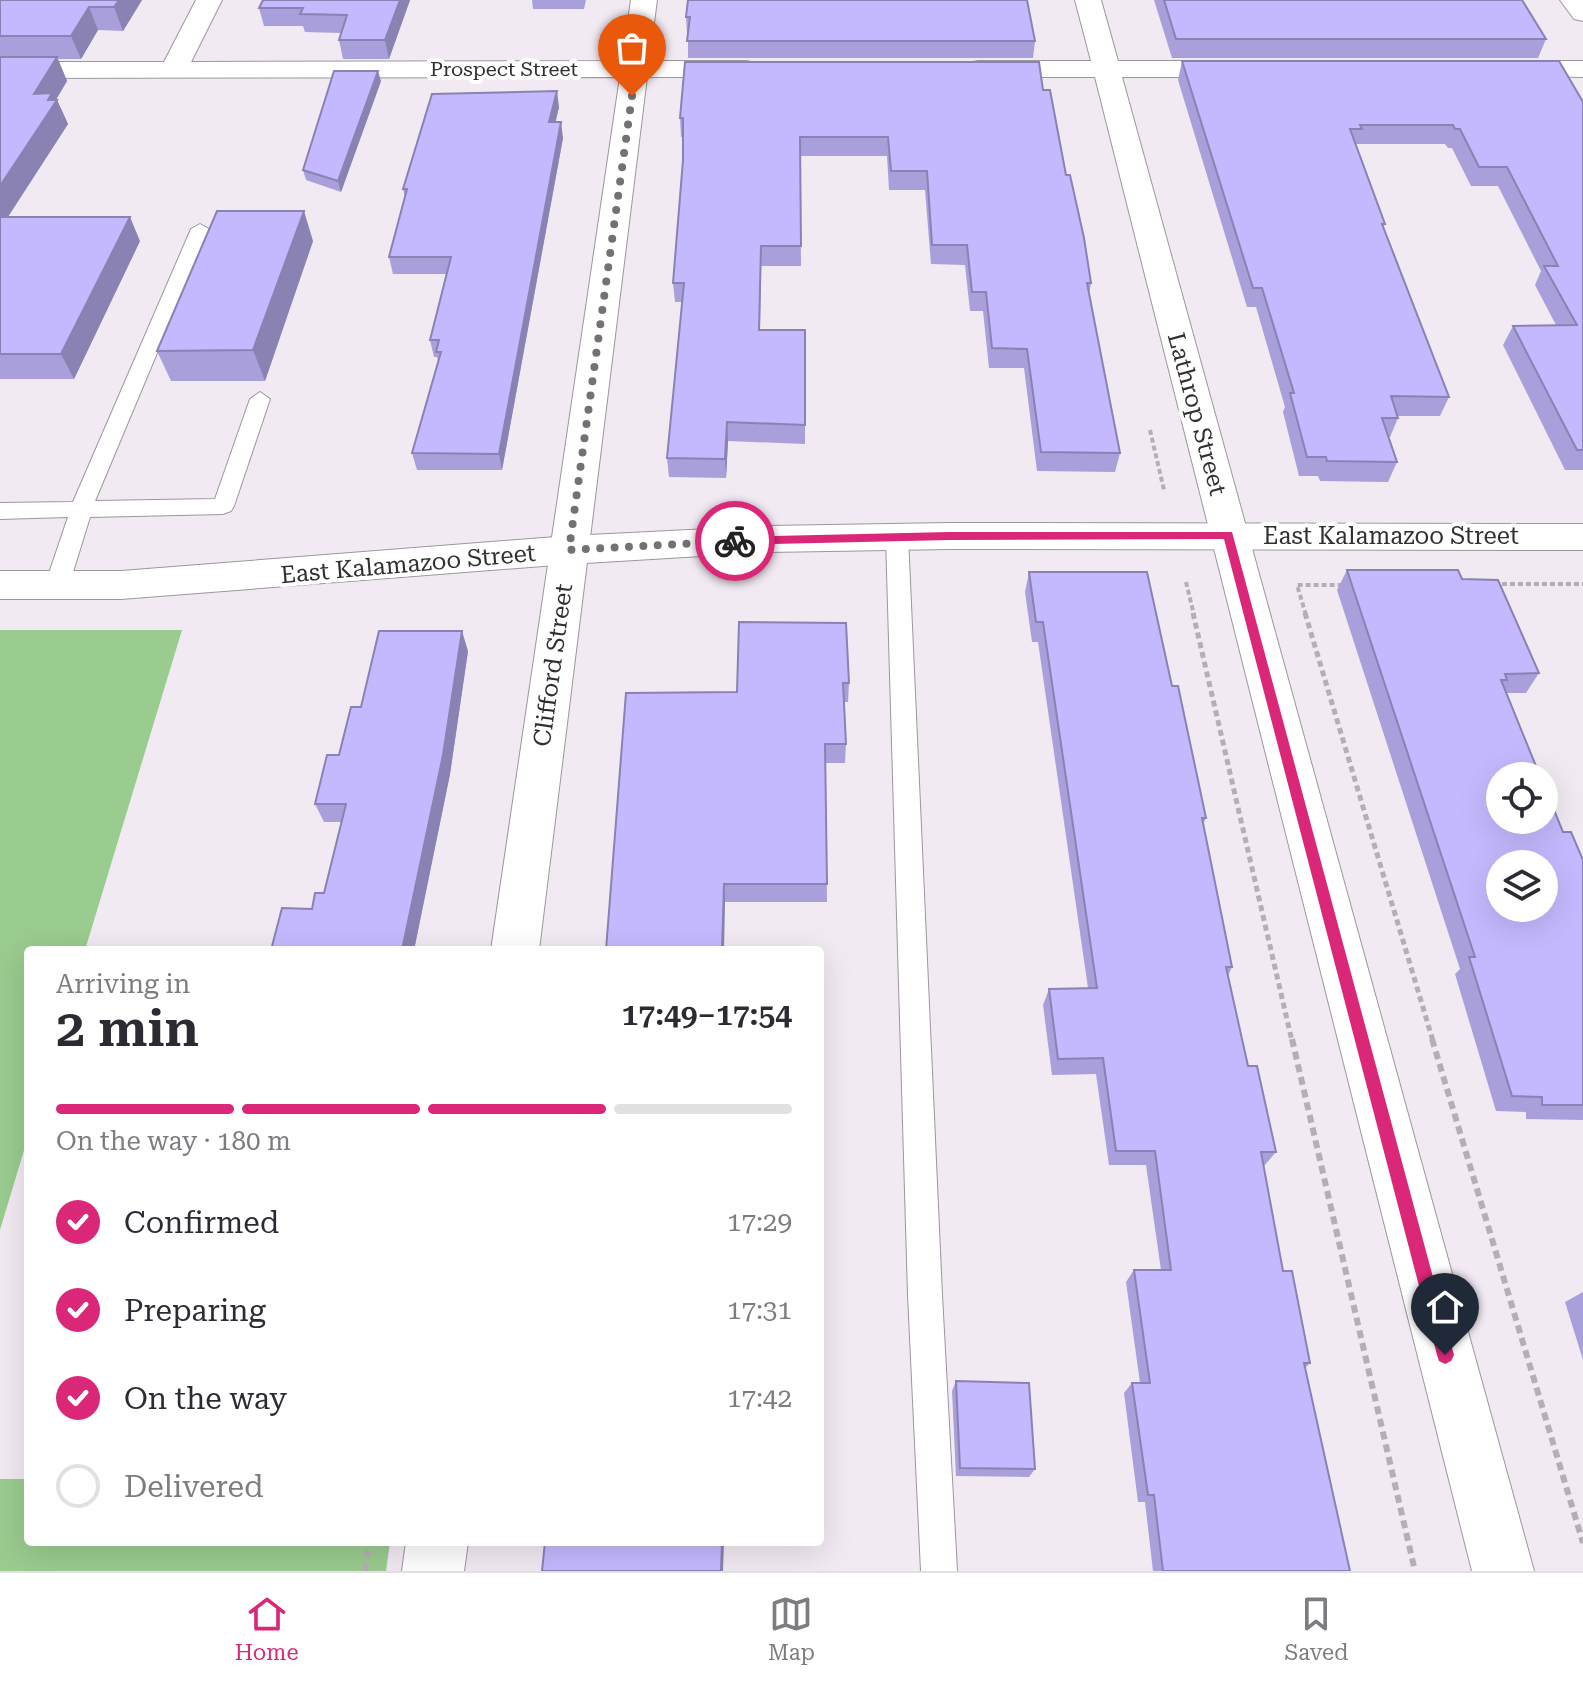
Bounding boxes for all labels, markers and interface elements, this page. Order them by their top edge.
pin [598,14.0,666,96]
icon: bag [610,26,654,70]
street label: Prospect Street [430,57,578,81]
street label: Lathrop Street [1162,330,1232,498]
courier [695,501,775,581]
icon: bike [713,519,757,563]
street label: East Kalamazoo Street [1263,522,1519,550]
street label: East Kalamazoo Street [279,539,537,589]
street label: Clifford Street [528,582,578,748]
map controls [1486,762,1558,922]
button: locate [1486,762,1558,834]
button: layers [1486,850,1558,922]
text: Arriving in [56,969,190,999]
text: 17:49–17:54 [622,997,792,1032]
text: 2 min [56,998,199,1059]
text: On the way · 180 m [56,1126,291,1156]
icon: check [56,1200,100,1244]
text: Confirmed [124,1205,279,1240]
text: 17:29 [727,1207,792,1237]
pin [1411,1273,1479,1355]
icon: home [1423,1285,1467,1329]
icon: check [56,1288,100,1332]
text: Preparing [124,1293,266,1328]
text: 17:31 [727,1295,792,1325]
icon: check [56,1376,100,1420]
text: On the way [124,1381,287,1416]
text: 17:42 [727,1383,792,1413]
text: Delivered [124,1469,263,1504]
tab: Home [235,1592,298,1665]
tab: Map [768,1592,815,1665]
tab: Saved [1284,1592,1348,1665]

